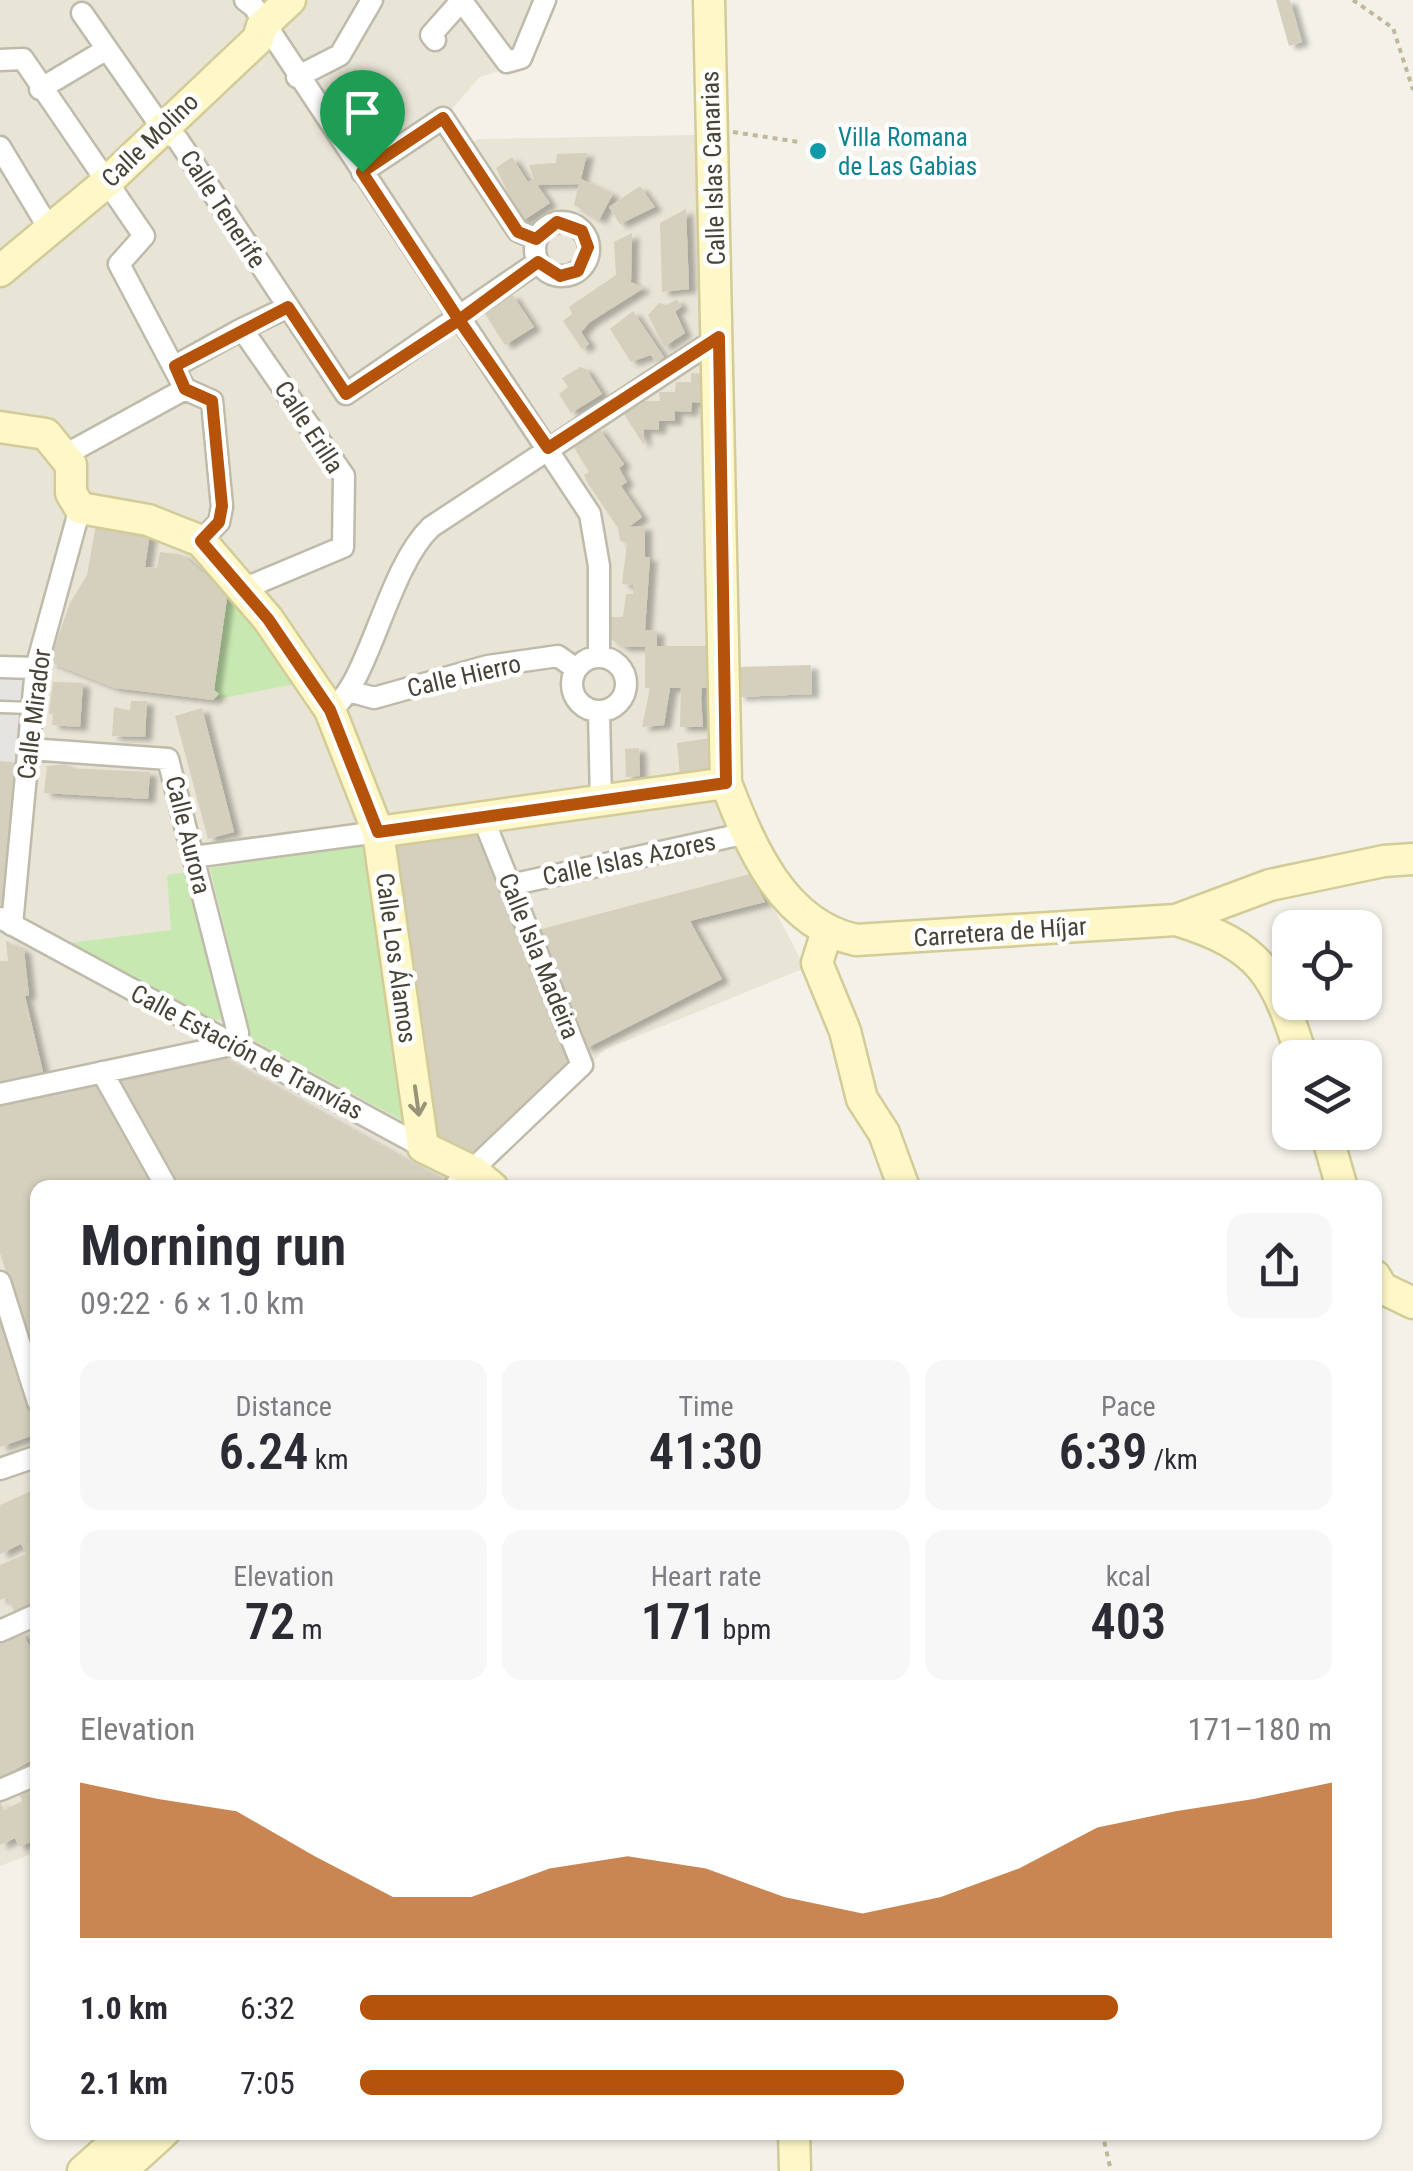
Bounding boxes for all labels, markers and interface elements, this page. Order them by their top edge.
pin [320,70,405,173]
street label: Calle Islas Canarias [695,70,731,266]
icon: arrive [335,85,390,140]
street label: Calle Molino [96,87,204,193]
place label: Villa Romana de Las Gabias [838,123,977,181]
marker: Villa Romana de Las Gabias [807,140,829,162]
street label: Calle Tenerife [174,145,272,273]
street label: Calle Erilla [268,375,350,479]
street label: Calle Mirador [12,647,56,781]
street label: Calle Hierro [404,649,524,703]
street label: Calle Aurora [159,773,217,897]
street label: Calle Islas Azores [540,827,718,891]
street label: Calle Isla Madeira [493,869,585,1043]
street label: Calle Los Álamos [370,871,423,1045]
map controls [1272,910,1382,1150]
button: locate [1272,910,1382,1020]
street label: Carretera de Híjar [913,911,1088,953]
street label: Calle Estación de Tranvías [126,978,368,1126]
button: layers [1272,1040,1382,1150]
one-way arrow [408,1085,426,1117]
button: share [1227,1213,1332,1318]
text: Morning run [80,1214,346,1278]
text: 09:22 · 6 × 1.0 km [80,1284,305,1322]
text: Distance [235,1390,332,1423]
text: Time [678,1390,734,1423]
text: Pace [1101,1390,1156,1423]
text: 6.24 [219,1423,308,1481]
text: 41:30 [649,1423,763,1481]
text: 6:39 [1059,1423,1147,1481]
text: km [308,1443,349,1476]
text: /km [1147,1443,1198,1476]
text: Elevation [233,1560,334,1593]
text: Heart rate [651,1560,761,1593]
text: kcal [1106,1560,1151,1593]
text: 72 [245,1593,295,1651]
text: 171 [641,1593,716,1651]
text: 403 [1091,1593,1166,1651]
text: m [295,1613,323,1646]
text: bpm [716,1613,771,1646]
text: Elevation [80,1710,195,1748]
text: 171–180 m [1187,1710,1332,1748]
text: 1.0 km [80,1989,168,2027]
text: 6:32 [240,1989,295,2027]
text: 2.1 km [80,2064,168,2102]
text: 7:05 [240,2064,295,2102]

